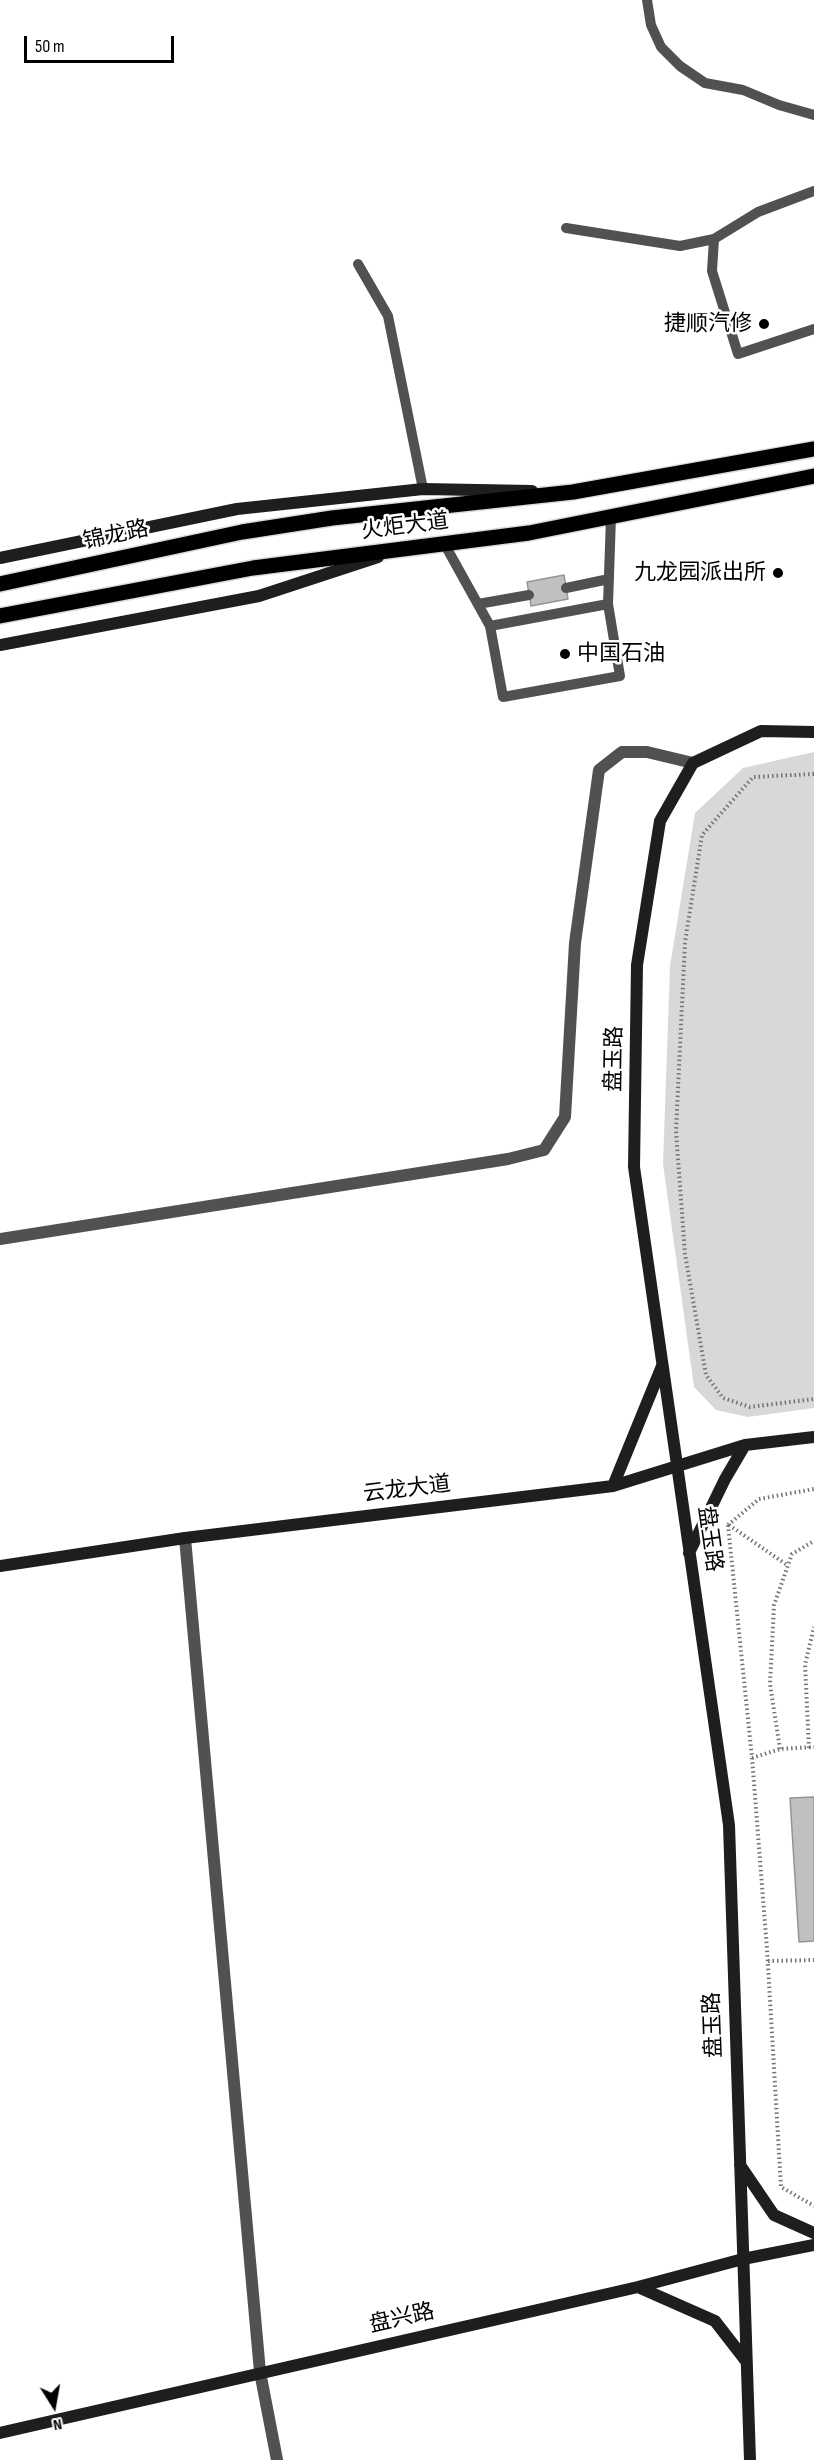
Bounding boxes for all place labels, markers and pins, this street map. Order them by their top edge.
place label: 捷顺汽修 [664,311,752,337]
marker: 捷顺汽修 [757,317,771,331]
place label: 九龙园派出所 [634,560,766,586]
marker: 九龙园派出所 [771,566,785,580]
place label: 中国石油 [577,641,665,667]
marker: 中国石油 [558,647,572,661]

